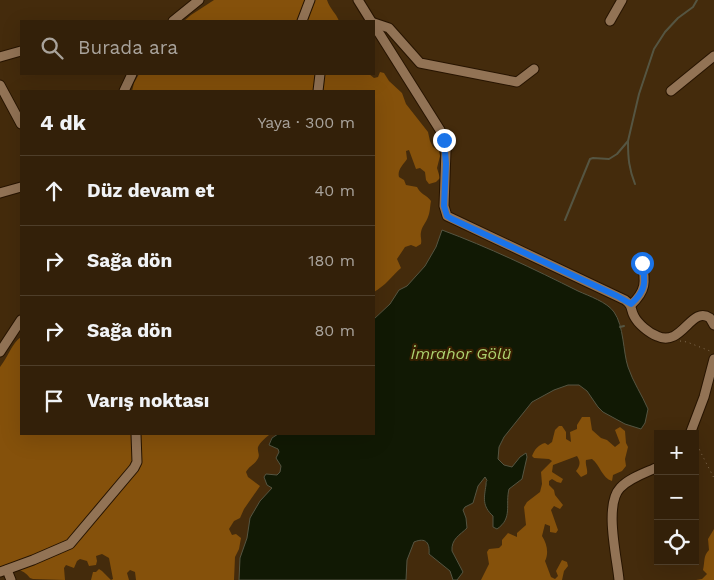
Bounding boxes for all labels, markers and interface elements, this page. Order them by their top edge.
search box [20,20,375,75]
icon: search [38,34,66,62]
text: Burada ara [78,36,178,59]
text: 4 dk [40,110,86,135]
text: Yaya · 300 m [257,113,355,132]
route end [433,129,456,152]
icon: ahead [40,177,68,205]
text: Düz devam et [87,179,214,202]
text: 40 m [315,181,355,200]
icon: right [40,247,68,275]
text: Sağa dön [87,249,172,272]
text: 180 m [308,251,355,270]
route start [631,252,654,275]
icon: right [40,317,68,345]
text: Sağa dön [87,319,172,342]
text: 80 m [314,321,355,340]
water label: İmrahor Gölü [411,344,512,363]
icon: arrive [40,387,68,415]
text: Varış noktası [87,389,209,412]
map controls [654,430,699,565]
button: + [654,430,699,475]
button: − [654,475,699,520]
button: locate [654,520,699,565]

